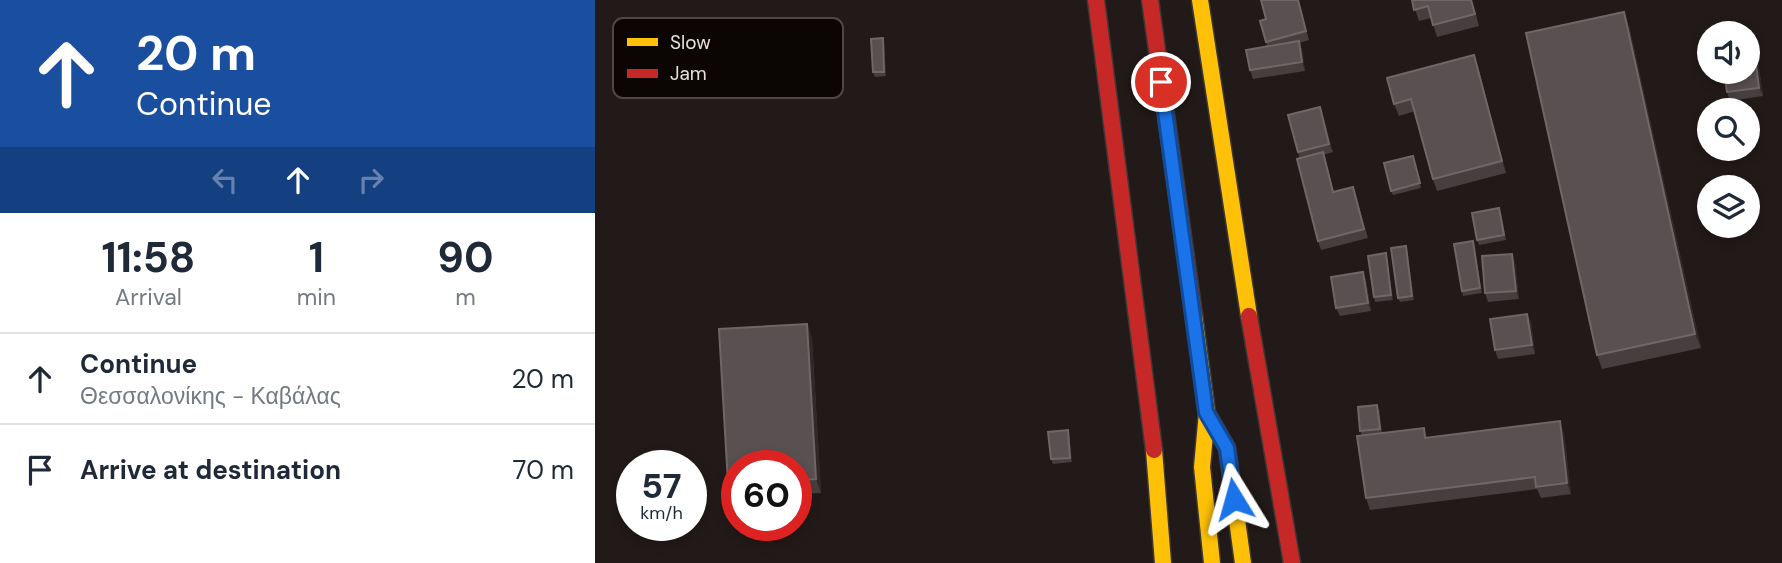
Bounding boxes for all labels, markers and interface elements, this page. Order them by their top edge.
legend [613,18,843,98]
text: 20 m [136,21,256,85]
map controls [1697,21,1760,238]
button: sound [1697,21,1760,84]
icon: ahead [21,28,112,119]
text: Slow [670,30,711,55]
pin [1131,52,1191,112]
text: Jam [670,61,707,86]
icon: arrive [1142,63,1180,101]
text: Continue [136,83,271,125]
button: search [1697,98,1760,161]
icon: left [206,161,244,199]
icon: ahead [279,161,317,199]
icon: right [352,161,390,199]
button: layers [1697,175,1760,238]
text: 11:58 [101,230,195,285]
text: 1 [309,230,324,285]
text: 90 [437,230,494,285]
text: Arrival [115,282,182,312]
text: min [297,282,336,312]
text: m [455,282,476,312]
text: Continue [80,347,197,381]
icon: ahead [21,360,59,398]
text: 20 m [511,362,574,396]
text: Θεσσαλονίκης - Καβάλας [80,381,341,411]
speed limit sign: 60 [721,450,812,541]
icon: arrive [21,451,59,489]
text: Arrive at destination [80,453,341,487]
text: 70 m [513,453,574,487]
position arrow [1197,462,1271,536]
text: 57 [641,463,682,509]
text: km/h [640,501,683,525]

